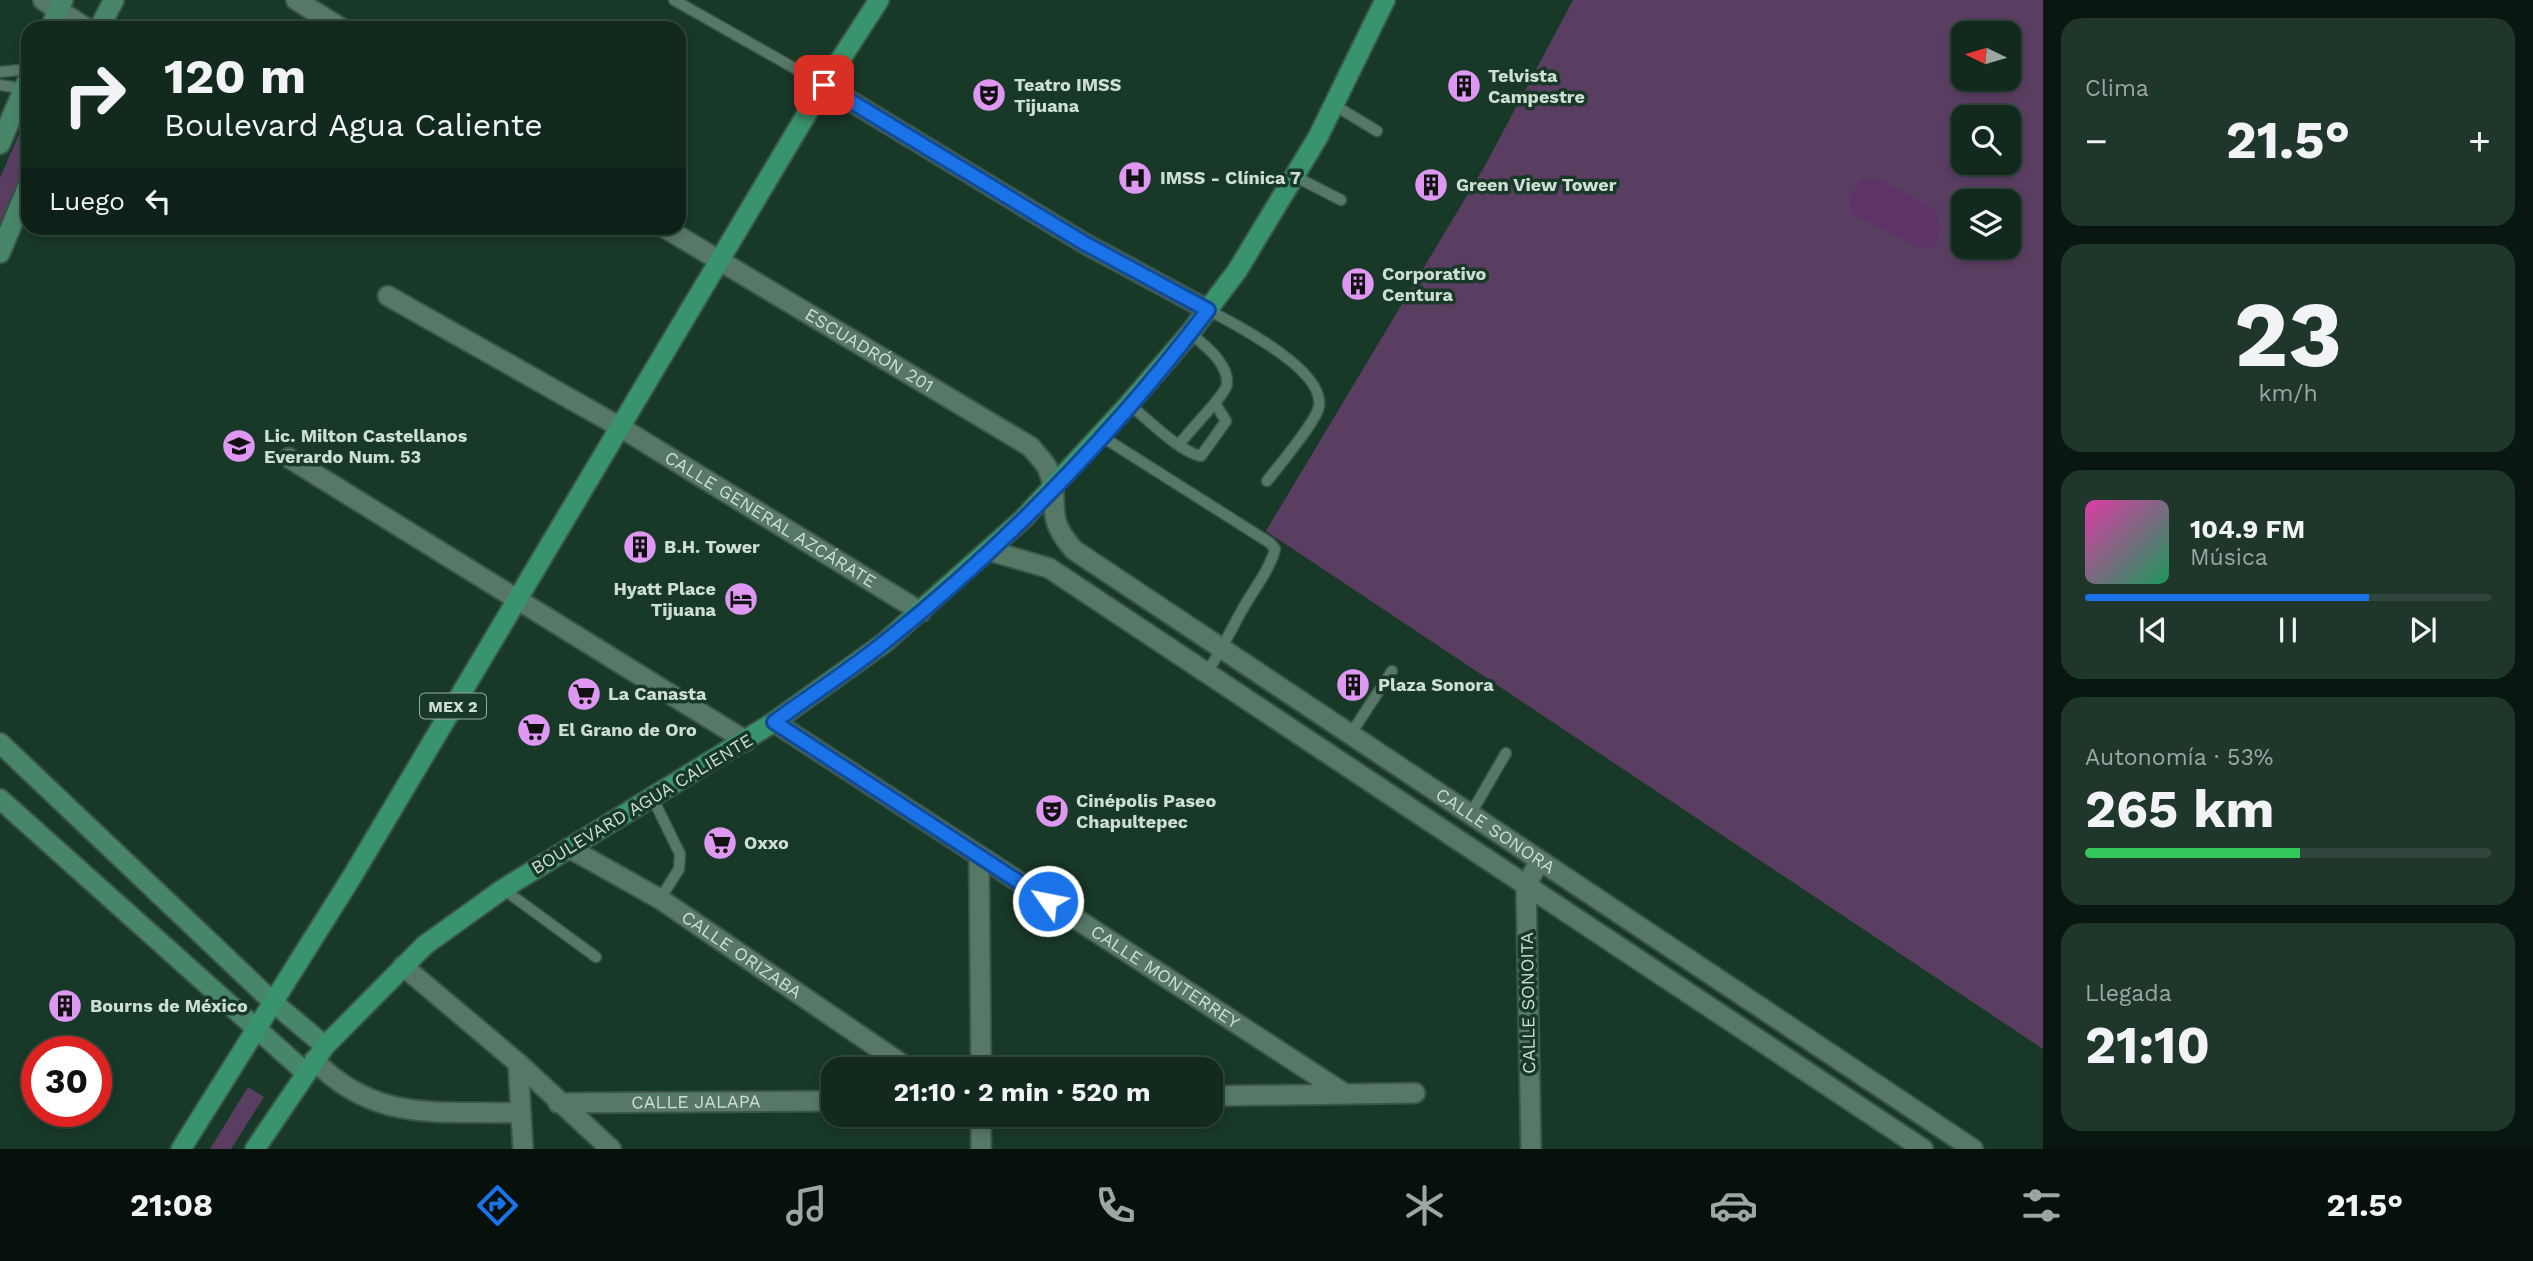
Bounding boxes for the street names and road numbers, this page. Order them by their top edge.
street label: ESCUADRÓN 201 [801,303,938,396]
street label: CALLE GENERAL AZCÁRATE [661,446,880,592]
road number: MEX 2 [420,694,486,719]
street label: BOULEVARD AGUA CALIENTE [527,729,756,878]
street label: CALLE SONORA [1432,783,1559,878]
street label: CALLE ORIZABA [678,906,806,1003]
street label: CALLE MONTERREY [1087,920,1245,1033]
street label: CALLE SONOITA [1516,932,1539,1074]
street label: CALLE JALAPA [631,1091,761,1112]

